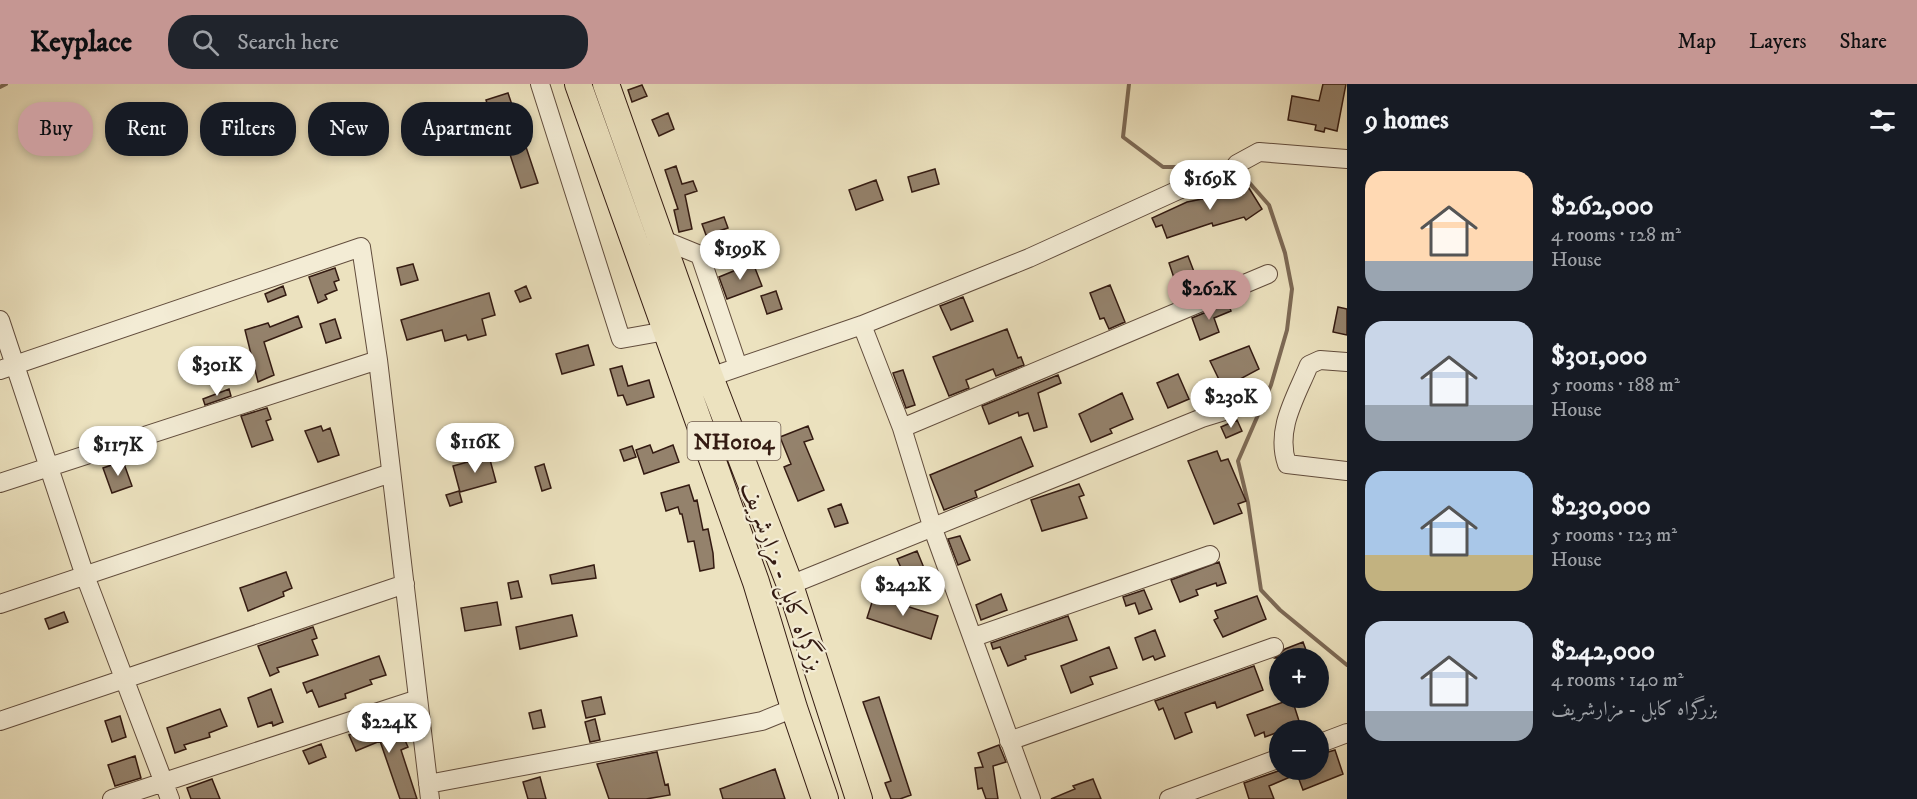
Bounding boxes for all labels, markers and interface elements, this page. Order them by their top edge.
search box [168,15,588,69]
text: Keyplace [30,25,132,60]
icon: search [189,26,222,59]
text: Search here [237,29,339,56]
text: Map [1677,29,1716,55]
text: Layers [1749,29,1807,55]
text: Share [1840,29,1887,55]
chip: Buy [18,102,93,156]
chip: Rent [105,102,188,156]
chip: Filters [200,102,296,156]
chip: New [308,102,389,156]
chip: Apartment [401,102,533,156]
text: 9 homes [1365,104,1449,137]
icon: filters [1866,104,1899,137]
pin: $169K [1168,160,1252,211]
text: $169K [1184,167,1236,192]
text: $262,000 [1551,190,1654,223]
icon: home [1413,195,1485,267]
text: 4 rooms · 128 m² [1551,223,1681,248]
pin: $199K [698,230,782,281]
text: $199K [714,237,766,262]
text: House [1551,248,1602,273]
pin: $262K [1167,270,1251,321]
text: $262K [1181,277,1237,302]
text: $301,000 [1551,340,1647,373]
icon: home [1413,345,1485,417]
pin: $301K [175,346,259,397]
text: $301K [192,353,242,378]
text: 5 rooms · 188 m² [1551,373,1680,398]
pin: $230K [1189,378,1273,429]
text: $230K [1204,385,1258,410]
text: House [1551,398,1602,423]
road number: NH0104 [688,422,780,460]
pin: $116K [433,423,517,474]
pin: $117K [76,426,160,477]
text: $116K [450,430,500,455]
text: $117K [93,433,143,458]
street label: بزرگراه کابل - مزارشریف [733,477,832,676]
text: $230,000 [1551,490,1651,523]
icon: home [1413,495,1485,567]
text: 5 rooms · 123 m² [1551,523,1677,548]
text: House [1551,548,1602,573]
pin: $242K [861,566,945,617]
text: $242K [875,573,931,598]
text: $242,000 [1551,635,1655,668]
icon: home [1413,645,1485,717]
map controls [1269,648,1329,780]
button: + [1269,648,1329,708]
text: 4 rooms · 140 m² [1551,668,1684,693]
text: بزرگراه کابل - مزارشریف [1551,697,1717,722]
pin: $224K [347,703,431,754]
text: $224K [361,710,417,735]
button: − [1269,720,1329,780]

